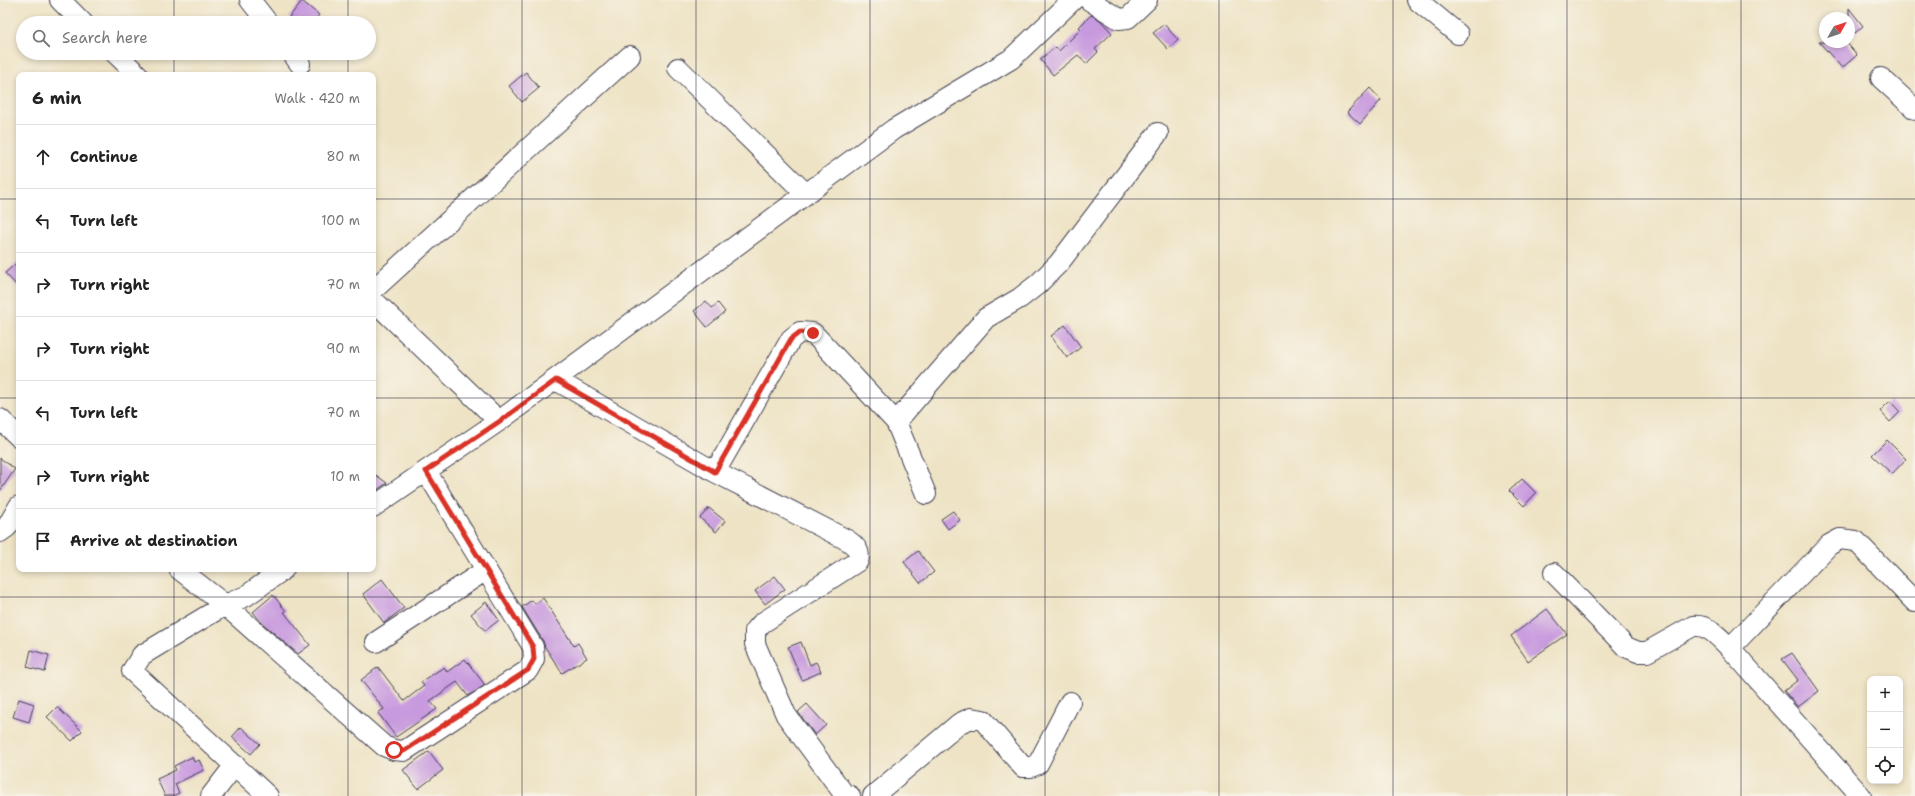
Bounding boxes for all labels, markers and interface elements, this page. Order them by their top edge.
north arrow [1819,12,1855,48]
search box [16,16,376,60]
icon: search [30,27,52,49]
text: Search here [62,28,148,48]
text: 6 min [32,87,82,109]
text: Walk · 420 m [274,90,360,107]
icon: ahead [32,146,54,168]
text: Continue [70,147,138,167]
text: 80 m [326,148,360,165]
icon: left [32,210,54,232]
text: Turn left [70,211,138,231]
text: 100 m [321,212,360,229]
icon: right [32,274,54,296]
text: Turn right [70,275,150,295]
text: 70 m [326,276,360,293]
route end [804,324,822,342]
icon: right [32,338,54,360]
text: Turn right [70,339,150,359]
text: 90 m [326,340,360,357]
icon: left [32,402,54,424]
text: Turn left [70,403,138,423]
text: 70 m [326,404,360,421]
icon: right [32,466,54,488]
text: Turn right [70,467,150,487]
text: 10 m [330,468,360,485]
icon: arrive [32,530,54,552]
text: Arrive at destination [70,531,238,551]
map controls [1867,676,1903,784]
button: + [1867,676,1903,712]
button: − [1867,712,1903,748]
route start [385,741,403,759]
button: locate [1867,748,1903,784]

